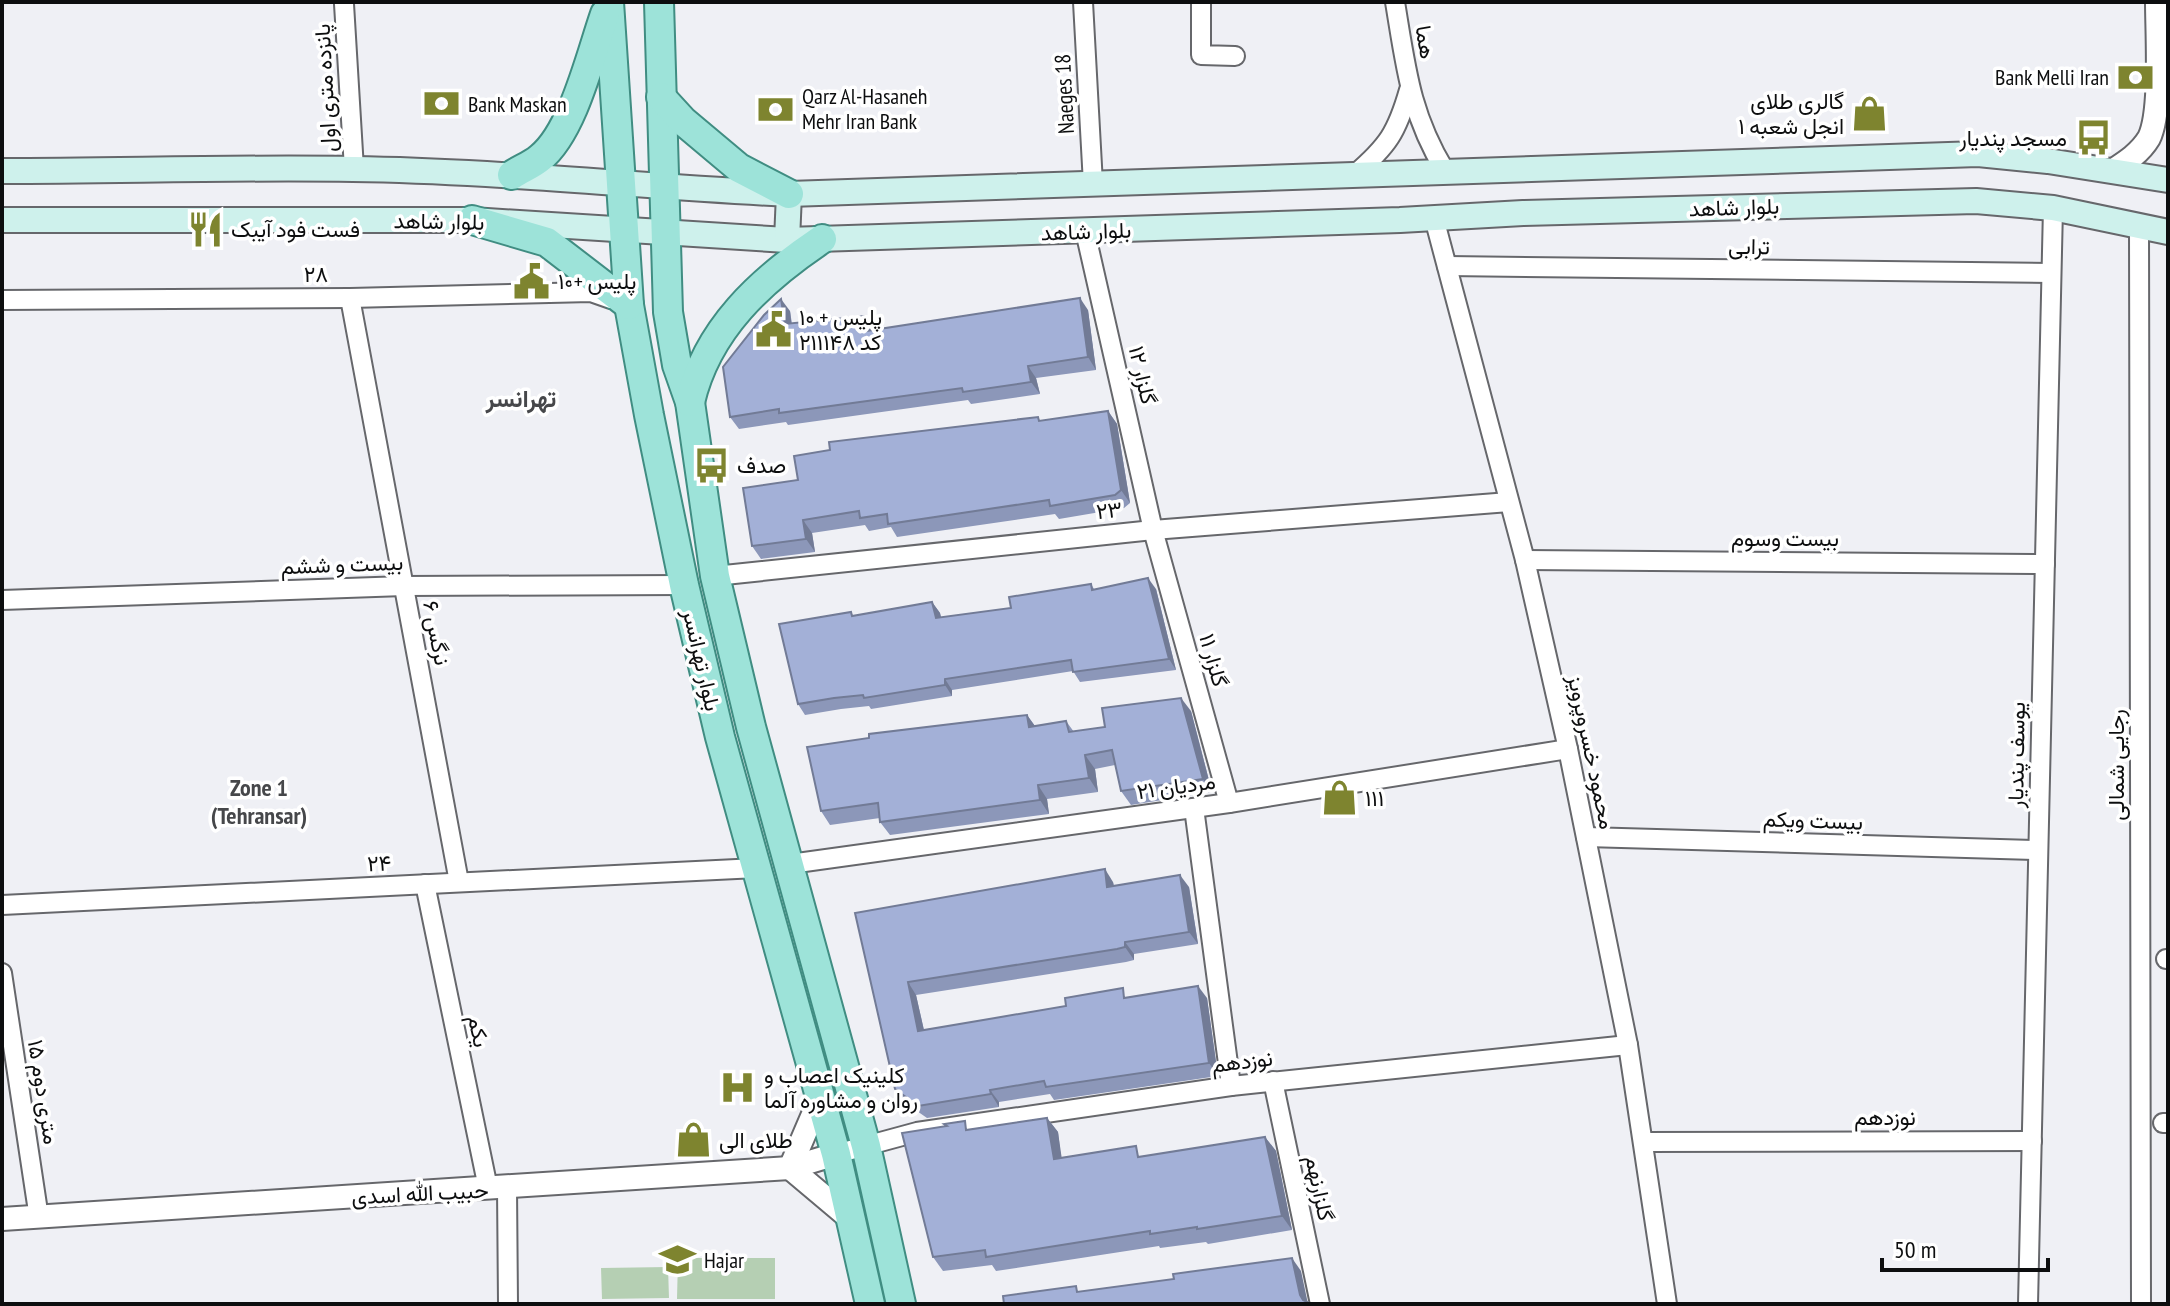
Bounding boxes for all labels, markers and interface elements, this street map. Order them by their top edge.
street label: پانزده متری اول [308,23,343,153]
street label: هما [1410,23,1442,61]
street label: Naeges 18 [1048,53,1080,135]
bank icon: Bank Melli Iran [2116,58,2154,96]
place label: Bank Melli Iran [1995,63,2109,91]
place label: Qarz Al-Hasaneh Mehr Iran Bank [802,82,928,135]
bank icon: Bank Maskan [423,85,461,123]
place label: گالری طلای انجل شعبه ۱ [1738,87,1844,140]
place label: Bank Maskan [468,90,567,118]
bank icon: Qarz Al-Hasaneh Mehr Iran Bank [757,90,795,128]
shop icon: گالری طلای انجل شعبه ۱ [1851,95,1889,133]
bus stop icon: مسجد پندیار [2074,119,2112,157]
place label: مسجد پندیار [1958,124,2067,153]
street label: بلوار شاهد [1688,191,1780,223]
street label: بلوار شاهد [393,206,485,236]
restaurant icon: فست فود آیبک [186,210,224,248]
place label: فست فود آیبک [231,215,360,243]
street label: بلوار شاهد [1040,215,1132,247]
street label: ترابی [1728,232,1770,260]
street label: ۲۸ [304,260,328,288]
public building icon: پلیس +۱۰ [513,262,551,300]
place label: پلیس +۱۰ [558,267,636,296]
place label: پلیس + ۱۰ کد ۲۱۱۱۴۸ [799,303,882,356]
public building icon: پلیس + ۱۰ کد ۲۱۱۱۴۸ [754,311,792,349]
street label: گلزار ۱۲ [1123,343,1163,407]
district label: تهرانسر [485,383,556,414]
bus stop icon: صدف [692,446,730,484]
place label: صدف [737,451,786,479]
street label: ۲۳ [1095,495,1123,525]
street label: بیست وسوم [1731,524,1839,553]
street label: بیست و ششم [280,548,404,581]
street label: نرگس ۶ [417,598,457,668]
street label: بلوار تهرانسر [676,605,727,714]
street label: گلزار ۱۱ [1193,630,1235,690]
street label: محمود خسروپرویز [1561,671,1622,832]
street label: یوسف پندیار [2001,702,2032,809]
street label: رجایی شمالی [2102,709,2130,821]
street label: ۲۱ مردیان [1135,767,1217,805]
district label: Zone 1 (Tehransar) [211,772,307,831]
shop icon: ۱۱۱ [1320,779,1358,817]
place label: ۱۱۱ [1365,784,1384,812]
street label: بیست ویکم [1763,804,1863,837]
street label: ۲۴ [366,848,392,878]
street label: یکم [461,1012,496,1050]
street label: ۱۵ متری دوم [21,1038,66,1147]
street label: نوزدهم [1210,1043,1274,1080]
place label: کلینیک اعصاب و روان و مشاوره آلما [764,1061,918,1114]
hospital icon: کلینیک اعصاب و روان و مشاوره آلما [719,1069,757,1107]
street label: نوزدهم [1854,1103,1916,1132]
shop icon: طلای الی [674,1121,712,1159]
place label: طلای الی [719,1126,793,1154]
street label: گلزارنهم [1298,1153,1341,1224]
street label: حبیب الله اسدی [351,1175,489,1211]
scale bar [1882,1222,2048,1272]
text: 50 m [1894,1234,1936,1265]
school or university icon: Hajar [659,1241,697,1279]
place label: Hajar [704,1246,744,1274]

